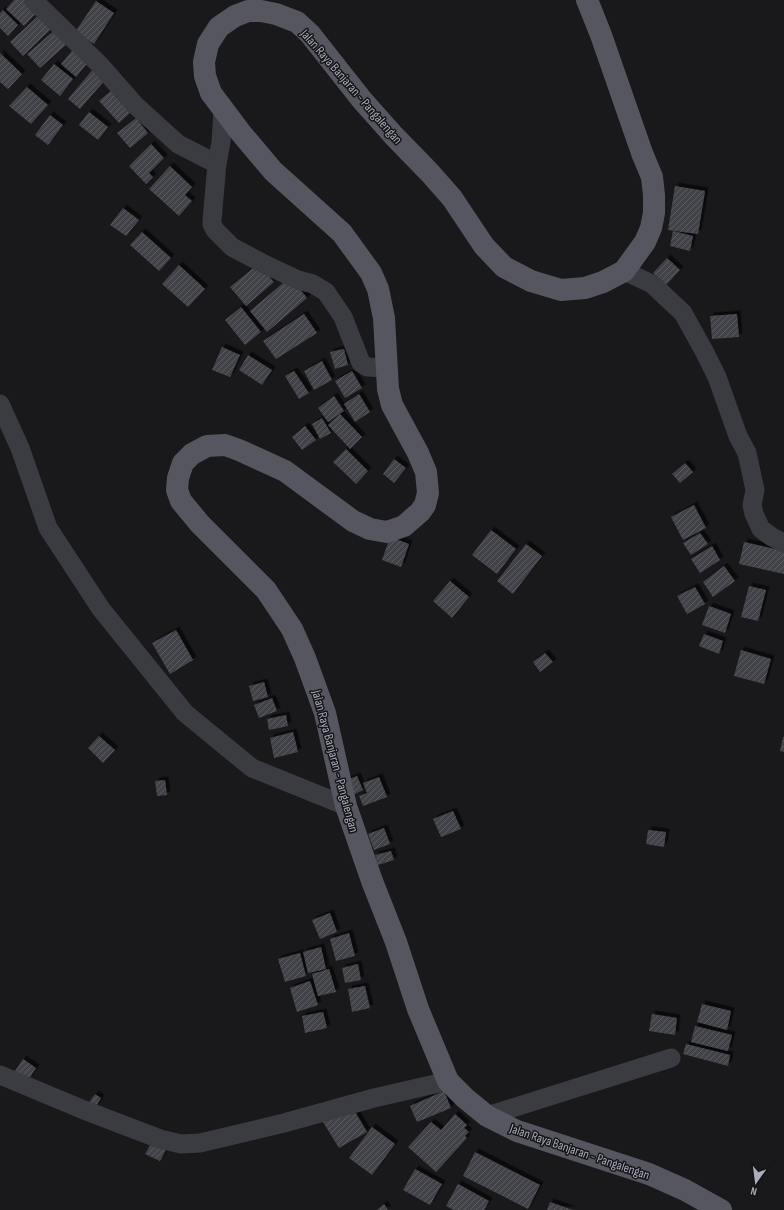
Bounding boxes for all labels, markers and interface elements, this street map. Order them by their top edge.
street label: Jalan Raya Banjaran - Pangalengan [296,25,405,147]
street label: Jalan Raya Banjaran - Pangalengan [308,687,362,834]
street label: Jalan Raya Banjaran - Pangalengan [507,1120,652,1183]
north arrow [736,1162,776,1202]
text: N [749,1184,758,1198]

